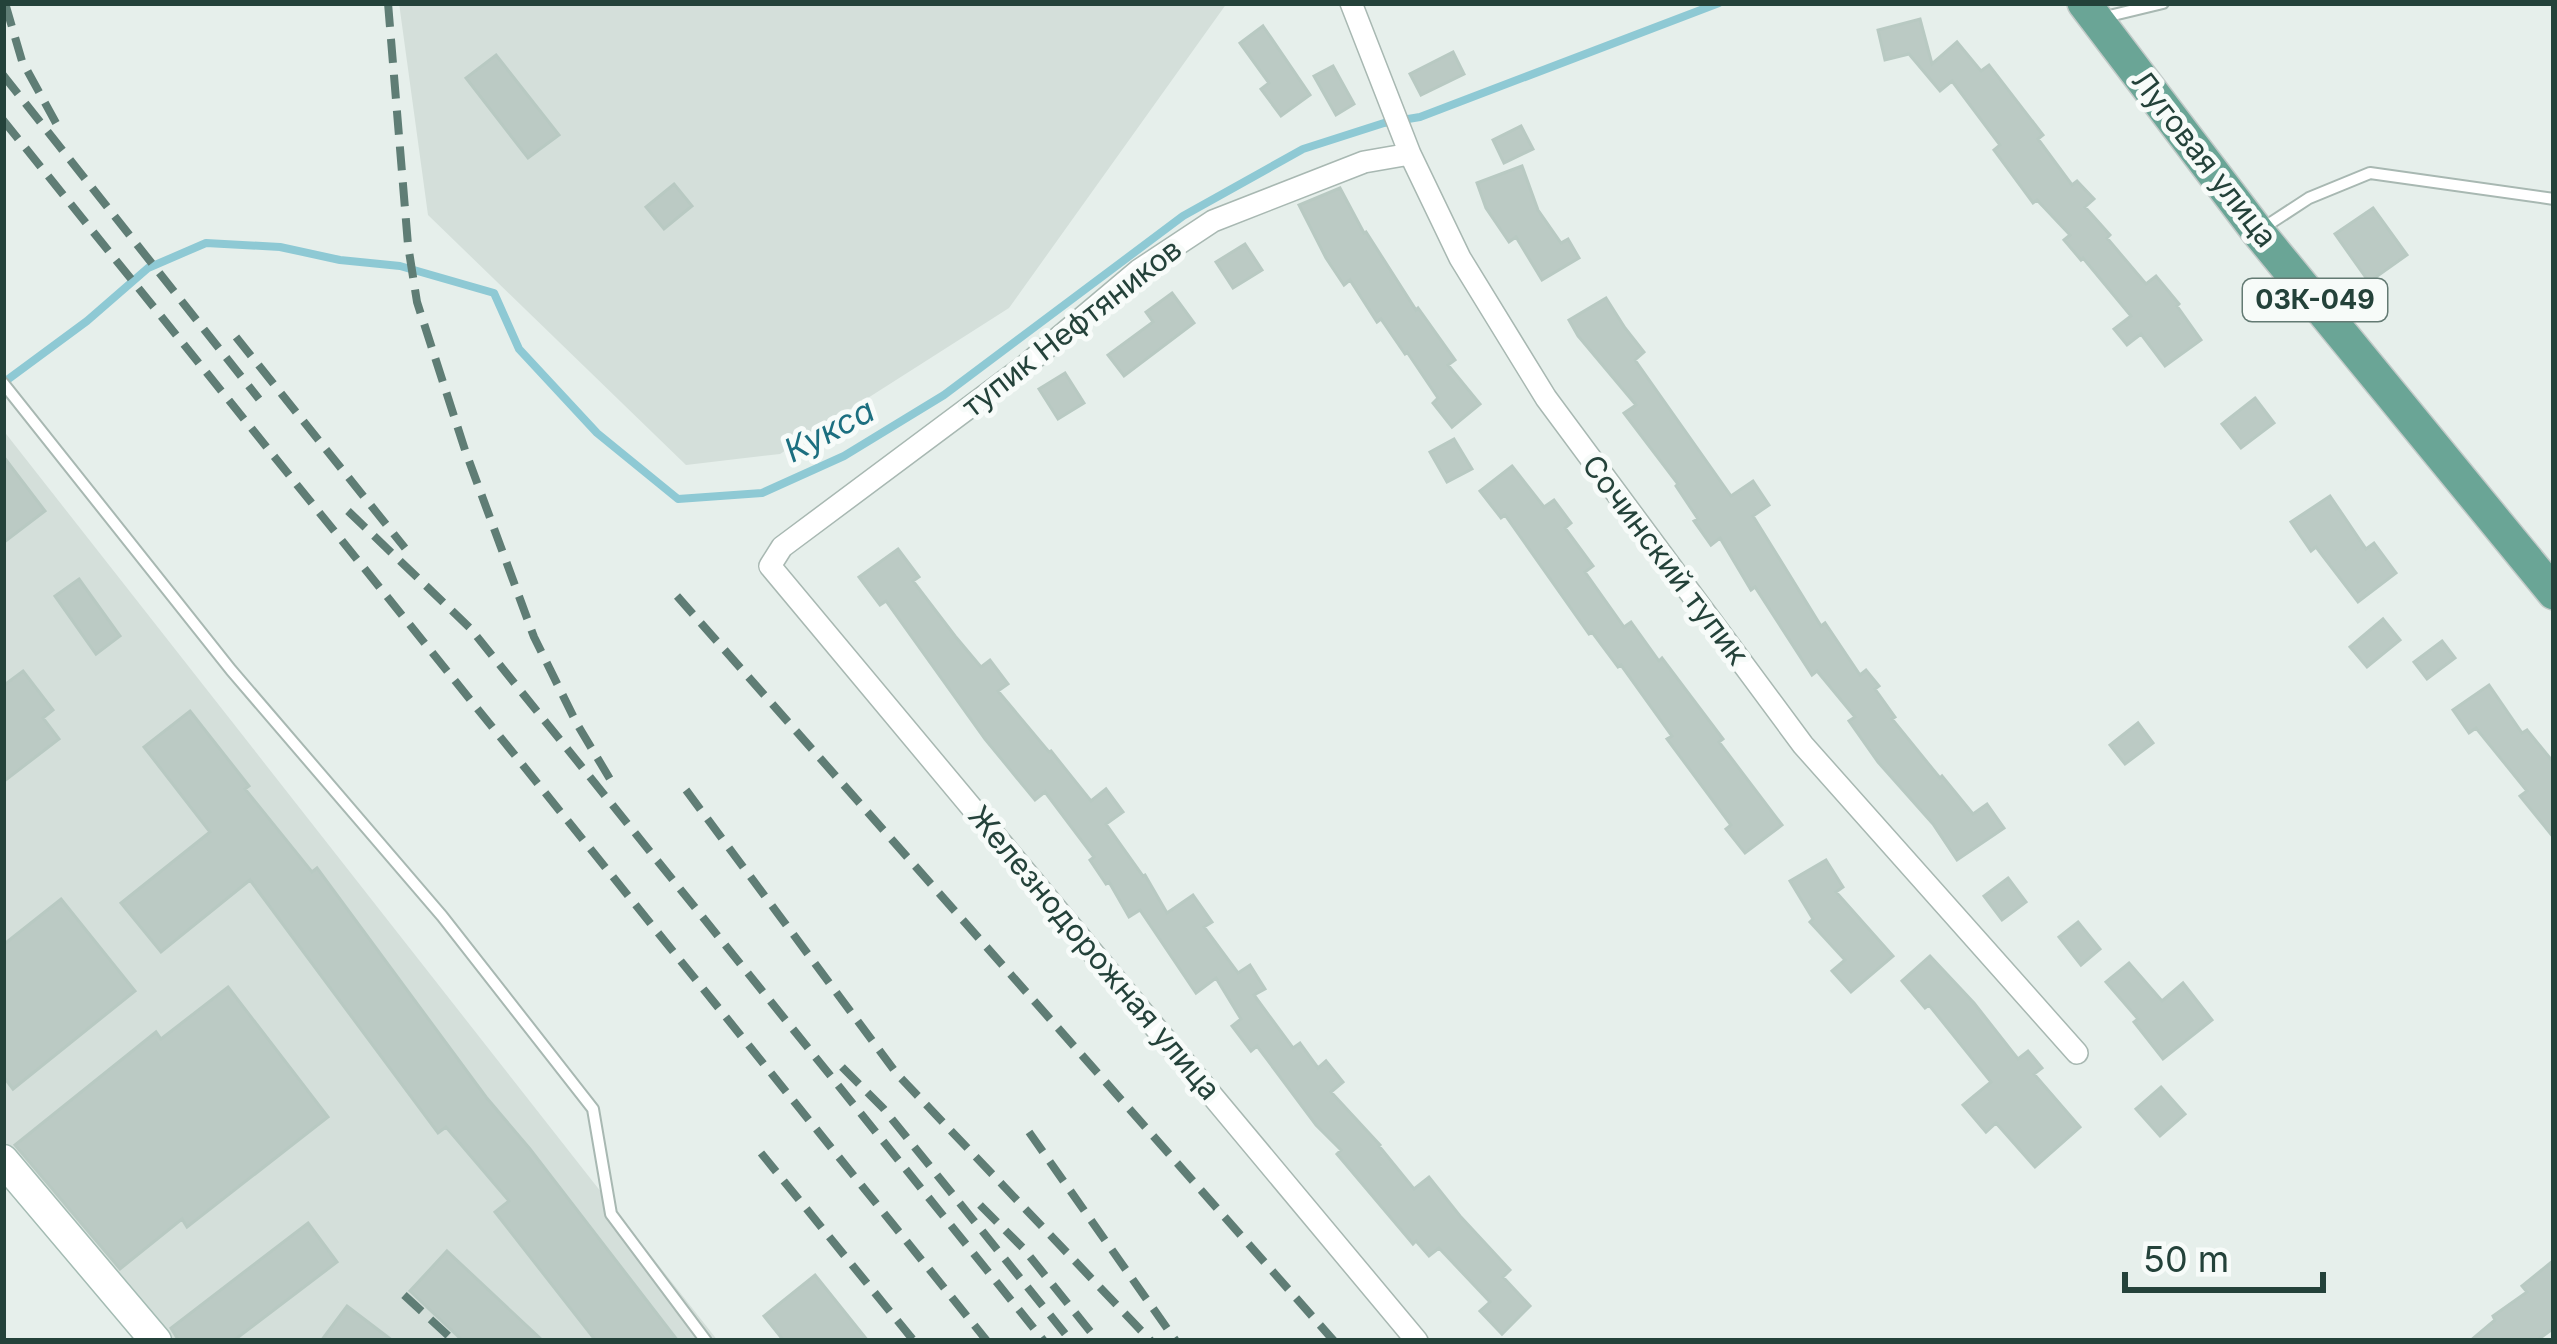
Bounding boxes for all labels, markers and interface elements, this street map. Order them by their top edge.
street label: Луговая улица [2125,63,2285,254]
street label: тупик Нефтяников [955,230,1188,424]
road number: 03К-049 [2243,279,2387,321]
water label: Кукса [777,390,881,470]
street label: Сочинский тупик [1575,447,1756,671]
street label: Железнодорожная улица [961,798,1228,1107]
scale bar [2125,1218,2323,1292]
text: 50 m [2143,1237,2229,1281]

